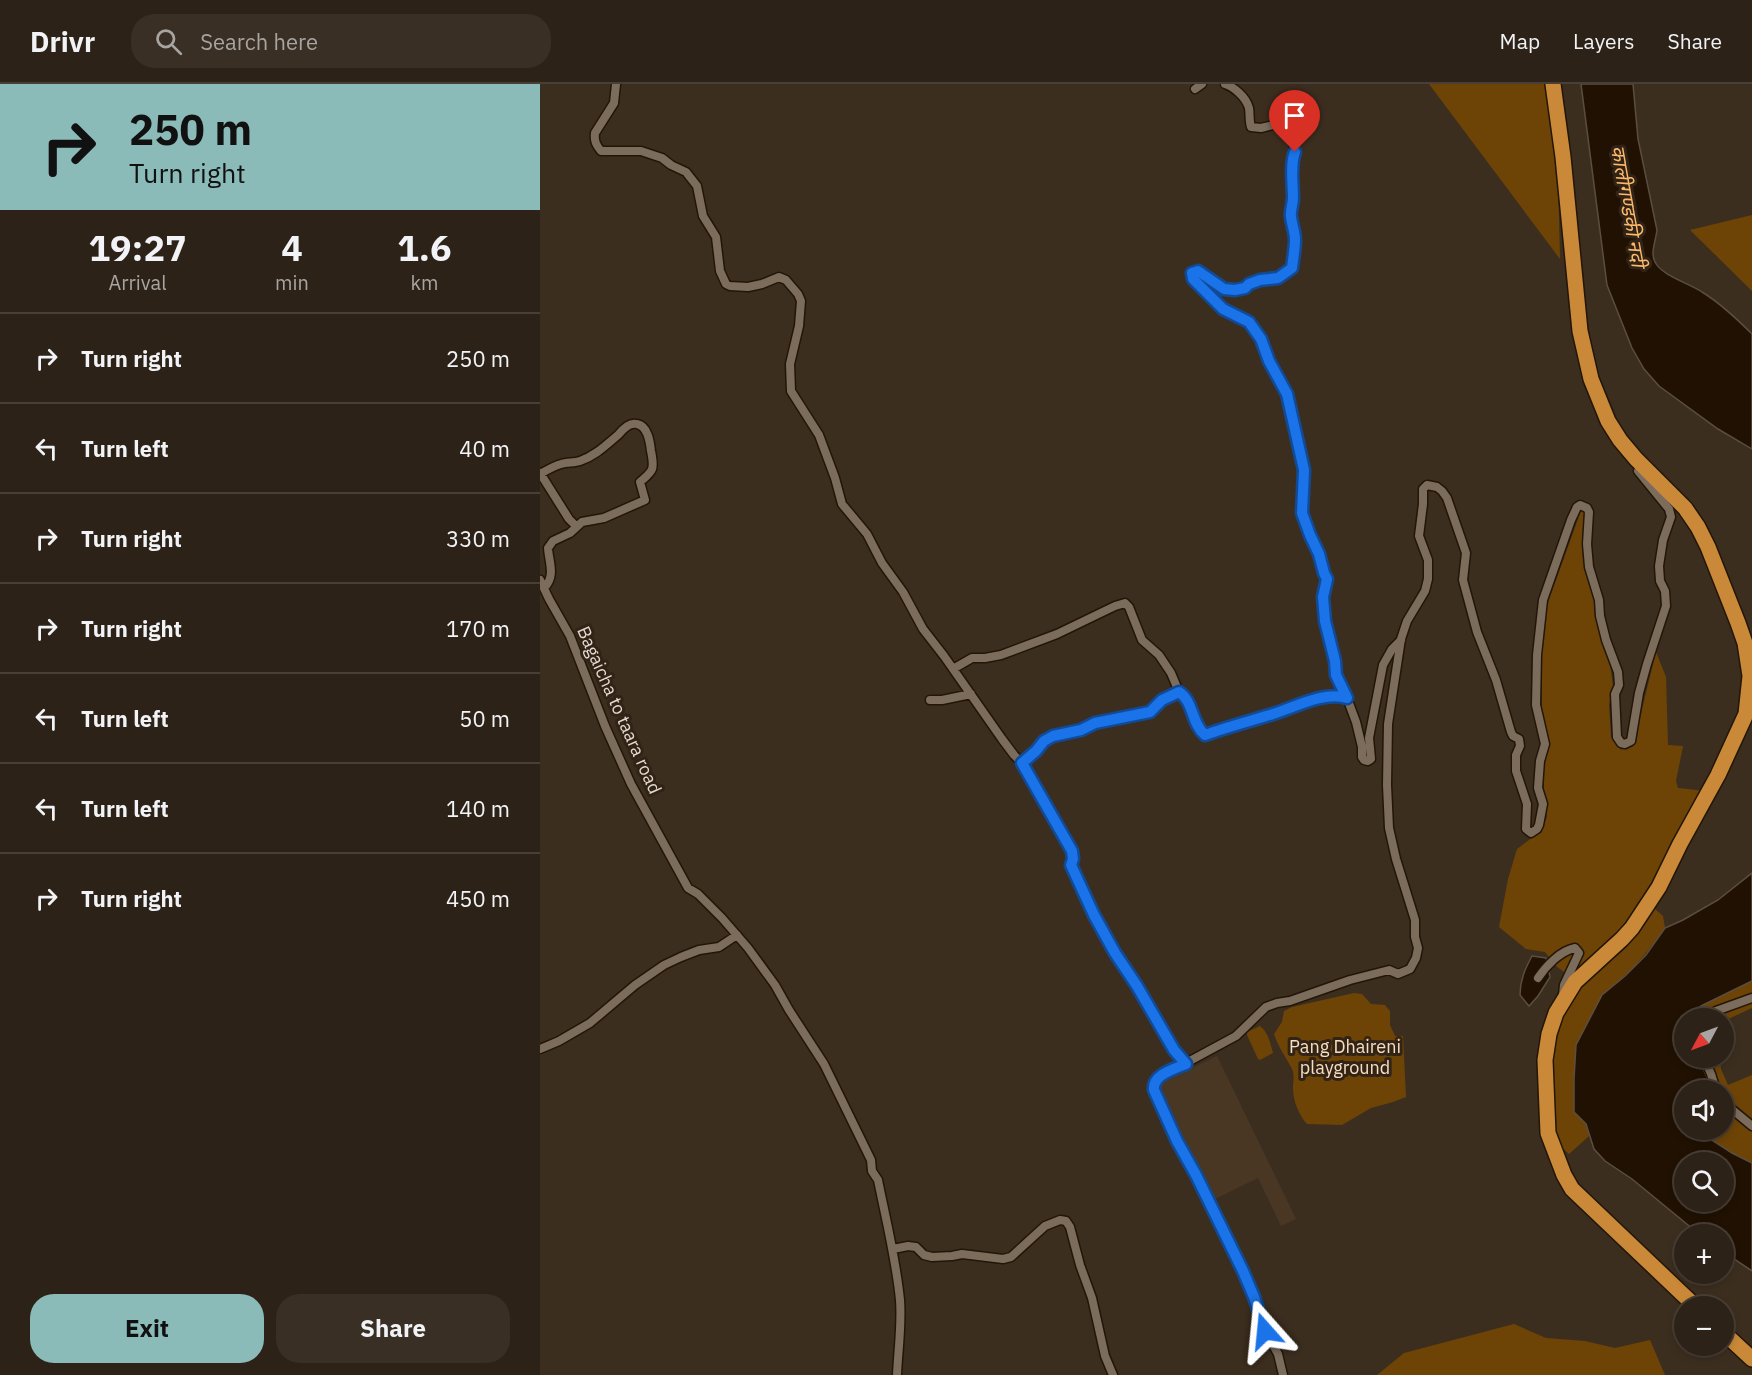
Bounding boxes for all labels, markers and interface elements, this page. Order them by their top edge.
search box [131,14,551,68]
text: Drivr [30,23,95,60]
icon: search [152,25,185,58]
text: Search here [200,27,318,56]
text: Map [1500,27,1540,55]
text: Layers [1573,27,1635,55]
text: Share [1668,27,1722,55]
pin [1269,90,1320,152]
icon: arrive [1278,99,1311,132]
text: 250 m [129,102,252,157]
icon: right [30,108,108,186]
water label: कालीगण्डकी नदी [1605,143,1653,273]
text: Turn right [129,155,246,190]
text: 19:27 [88,224,187,271]
text: 4 [281,224,303,271]
text: 1.6 [397,224,452,271]
text: Arrival [108,269,167,296]
text: min [275,269,309,296]
text: km [410,269,438,296]
icon: right [30,342,63,375]
text: Turn right [81,344,182,373]
text: 250 m [446,344,510,373]
icon: left [30,432,63,465]
text: Turn left [81,434,169,463]
text: 40 m [459,434,510,463]
icon: right [30,522,63,555]
text: Turn right [81,524,182,553]
text: 330 m [446,524,510,553]
icon: right [30,612,63,645]
text: Turn right [81,614,182,643]
text: 170 m [446,614,510,643]
street label: Bagaicha to taara road [572,622,667,797]
icon: left [30,702,63,735]
text: Turn left [81,704,169,733]
text: 50 m [459,704,510,733]
icon: left [30,792,63,825]
text: Turn left [81,794,169,823]
text: 140 m [446,794,510,823]
icon: right [30,882,63,915]
text: Turn right [81,884,182,913]
text: 450 m [446,884,510,913]
north arrow [1674,1008,1734,1068]
map controls [1674,1008,1734,1356]
park label: Pang Dhaireni playground [1289,1035,1401,1079]
button: sound [1674,1080,1734,1140]
button: search [1674,1152,1734,1212]
button: + [1674,1224,1734,1284]
button: Exit [30,1294,264,1363]
button: Share [276,1294,510,1363]
button: − [1674,1296,1734,1356]
position arrow [1233,1299,1297,1363]

